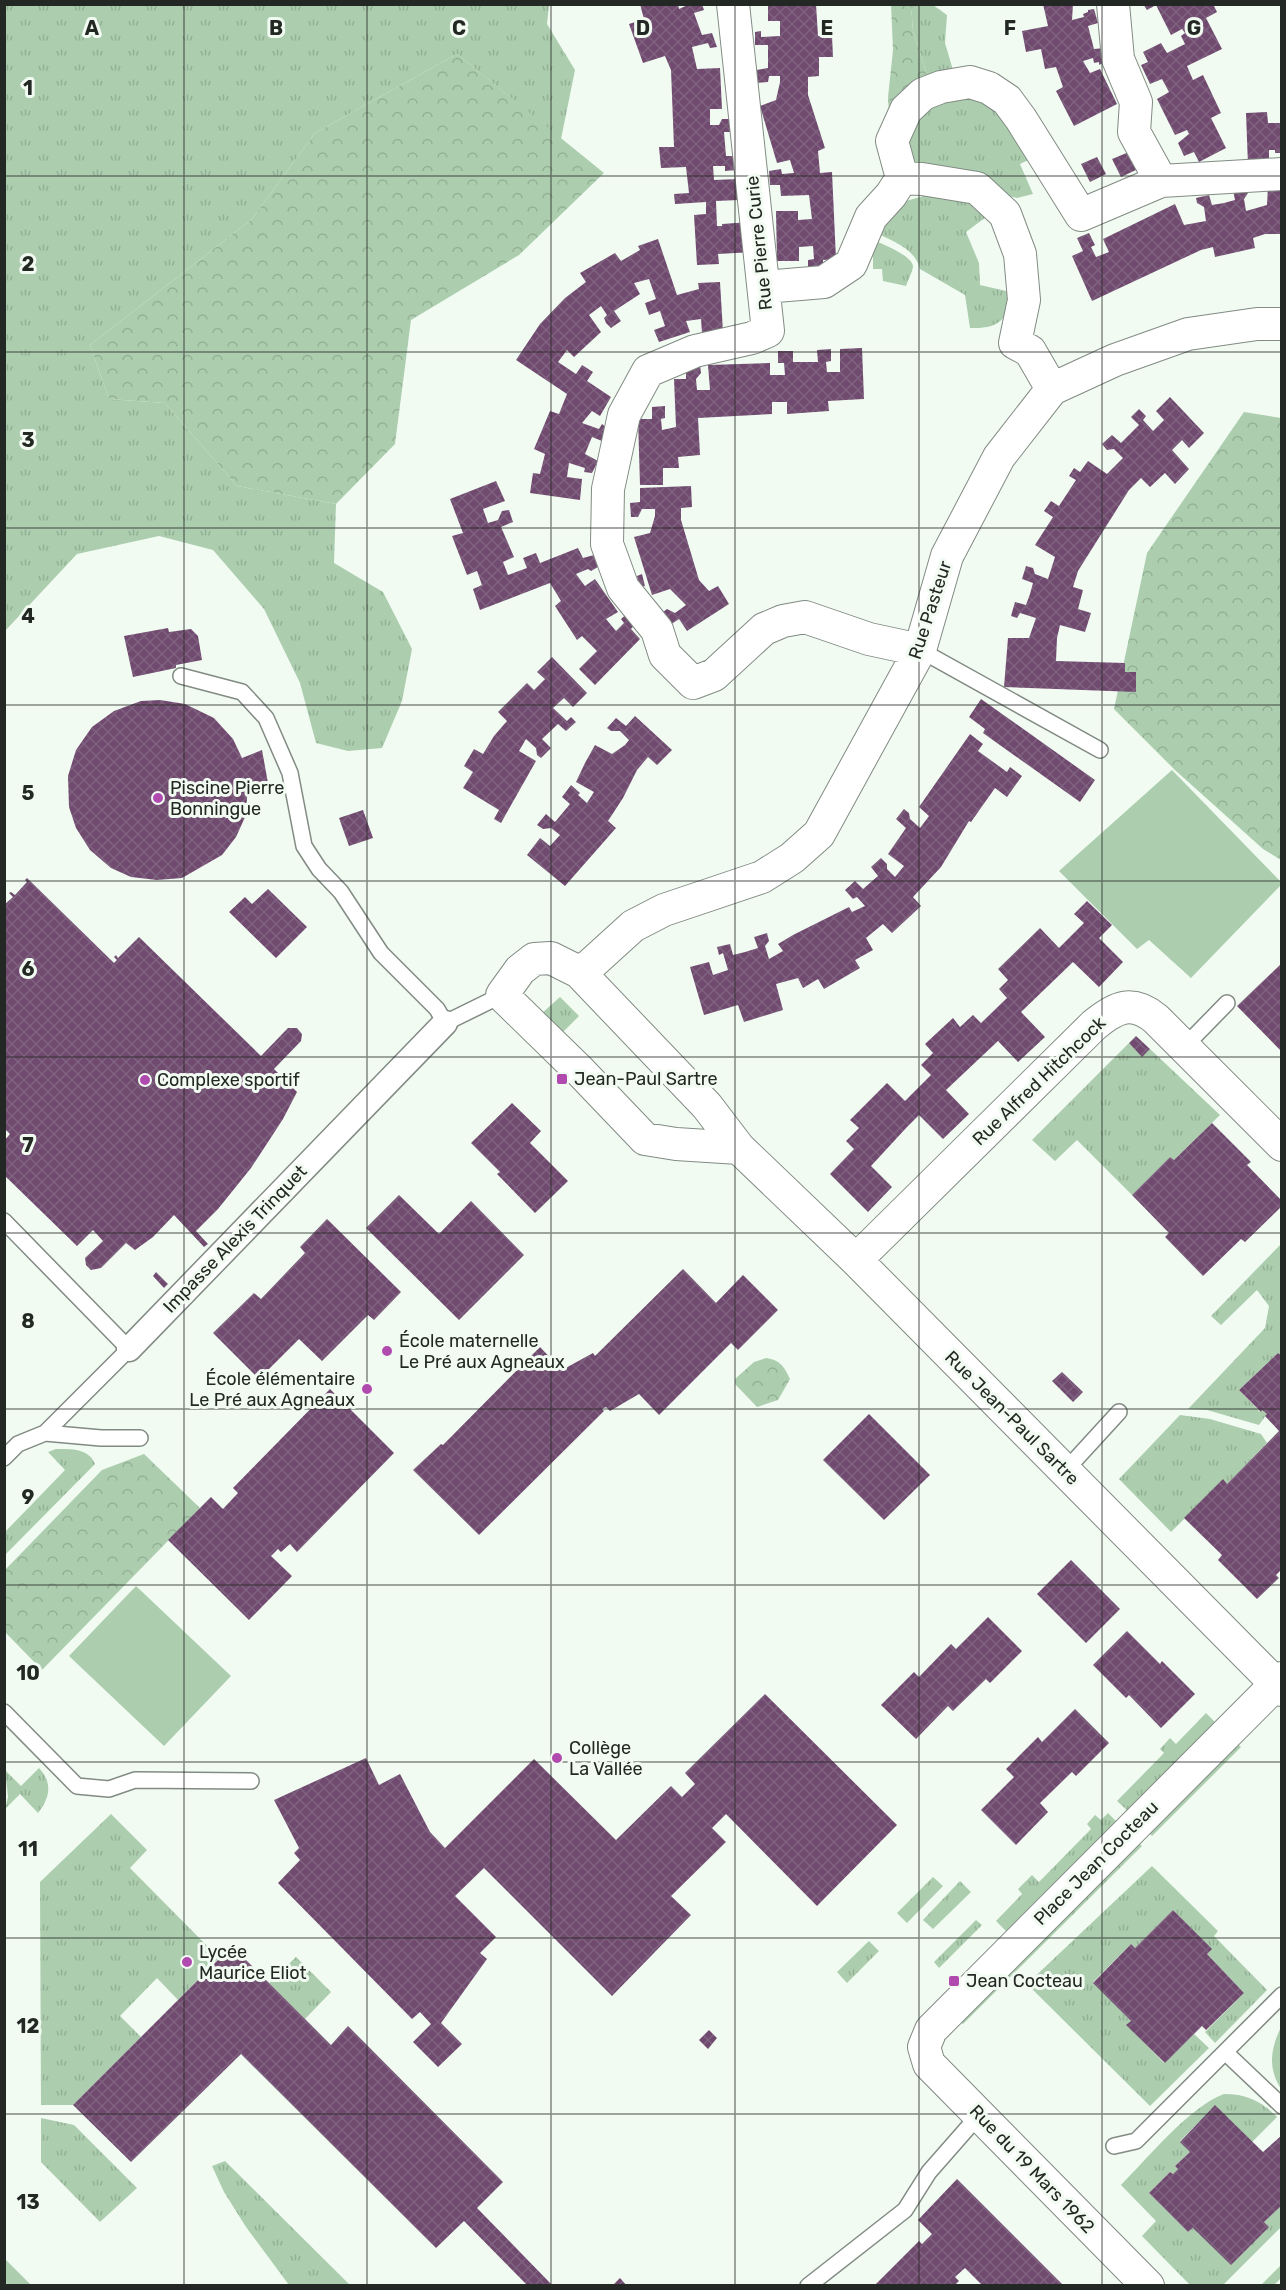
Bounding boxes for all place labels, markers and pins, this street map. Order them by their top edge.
place label: Piscine Pierre Bonningue [170,777,284,820]
marker: Piscine Pierre Bonningue [151,791,165,805]
place label: Jean-Paul Sartre [574,1068,718,1090]
place label: Complexe sportif [157,1069,300,1091]
marker: Jean-Paul Sartre [555,1072,569,1086]
marker: Complexe sportif [138,1073,152,1087]
place label: École maternelle Le Pré aux Agneaux [399,1330,565,1373]
marker: École maternelle Le Pré aux Agneaux [380,1344,394,1358]
place label: École élémentaire Le Pré aux Agneaux [189,1368,355,1411]
marker: École élémentaire Le Pré aux Agneaux [360,1382,374,1396]
place label: Collège La Vallée [569,1737,643,1780]
marker: Collège La Vallée [550,1751,564,1765]
place label: Lycée Maurice Eliot [199,1941,307,1984]
marker: Lycée Maurice Eliot [180,1955,194,1969]
place label: Jean Cocteau [966,1970,1083,1992]
marker: Jean Cocteau [947,1974,961,1988]

